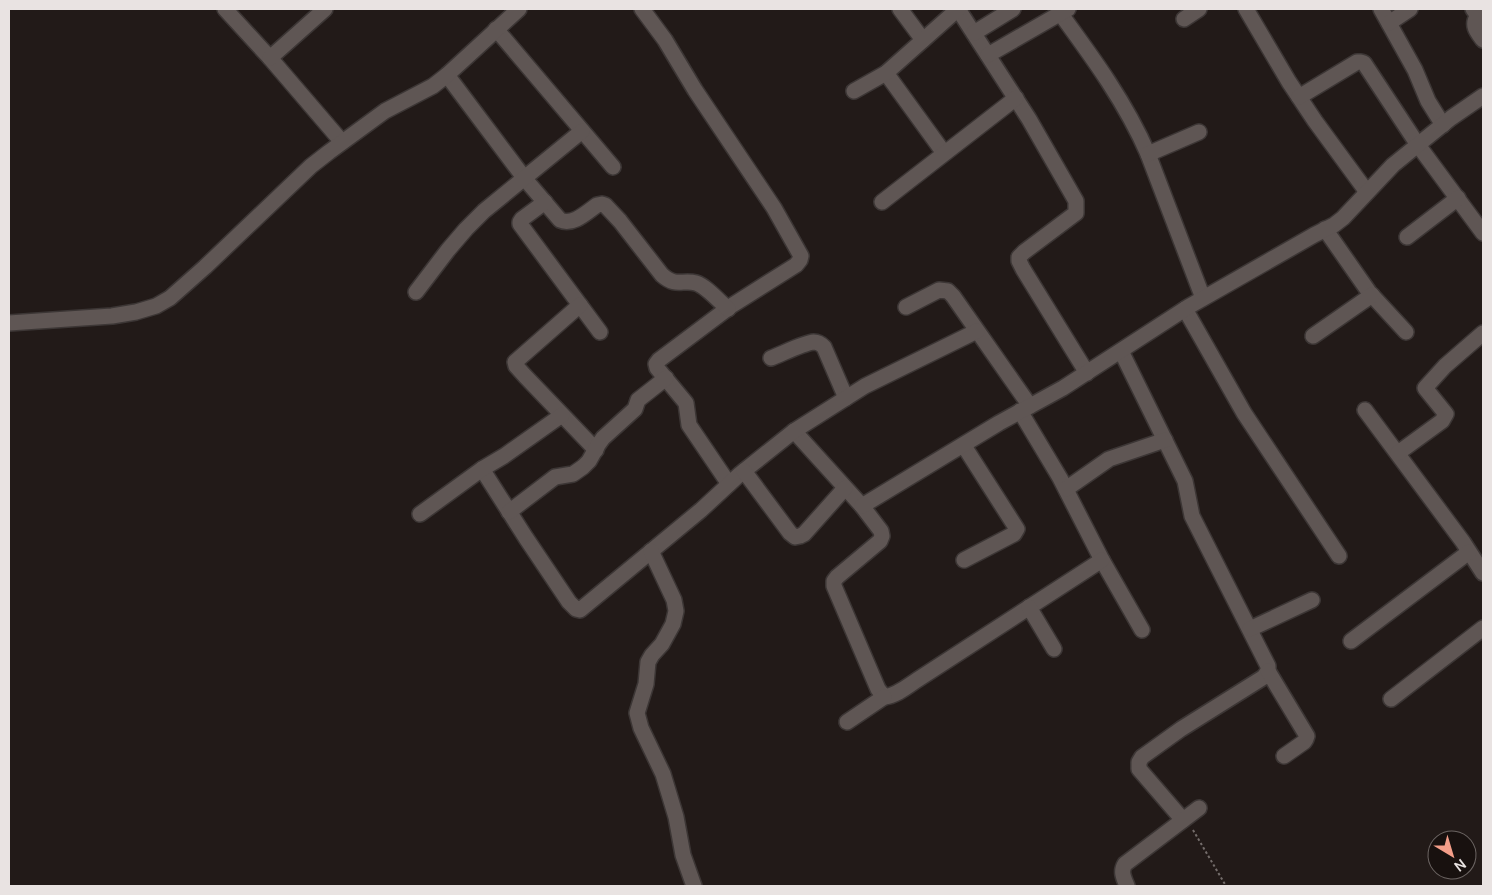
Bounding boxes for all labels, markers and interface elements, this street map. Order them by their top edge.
north arrow [1427,830,1477,880]
text: N [1450,855,1470,876]

